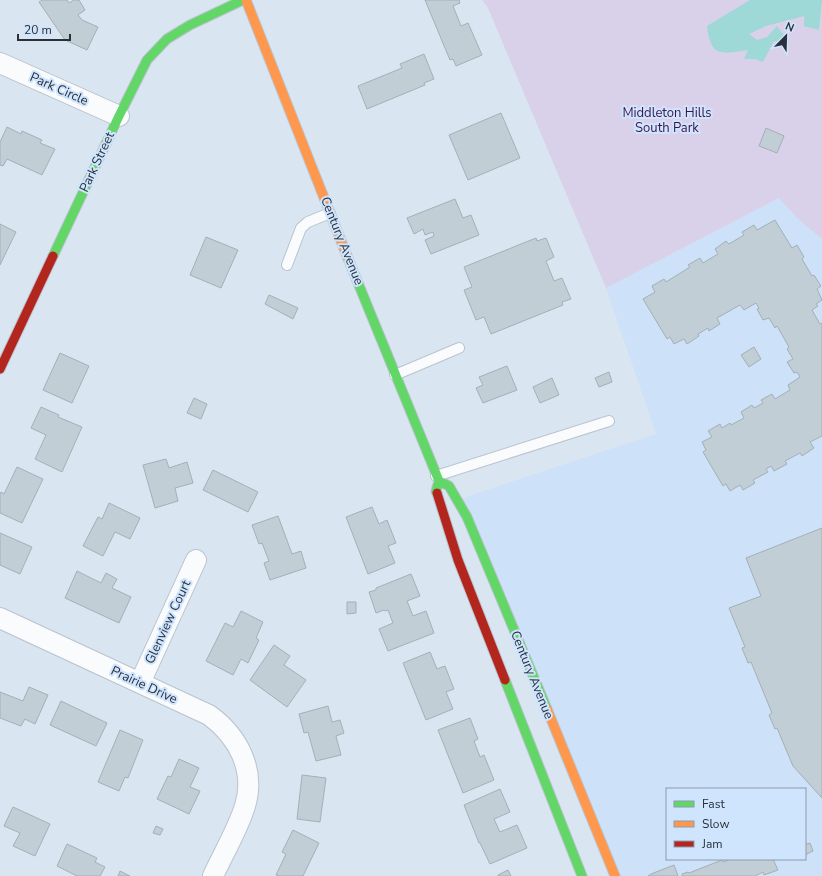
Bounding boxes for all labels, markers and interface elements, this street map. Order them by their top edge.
scale bar [18,16,70,42]
north arrow [766,16,806,56]
text: N [783,19,796,36]
text: 20 m [24,22,52,38]
street label: Park Circle [27,68,91,110]
park label: Middleton Hills South Park [622,104,712,137]
street label: Park Street [75,128,119,195]
street label: Century Avenue [316,194,368,288]
street label: Glenview Court [141,577,195,667]
street label: Century Avenue [506,628,558,722]
street label: Prairie Drive [108,662,180,708]
legend [666,788,806,860]
text: Fast [702,796,725,812]
text: Slow [702,816,730,832]
text: Jam [701,836,723,852]

